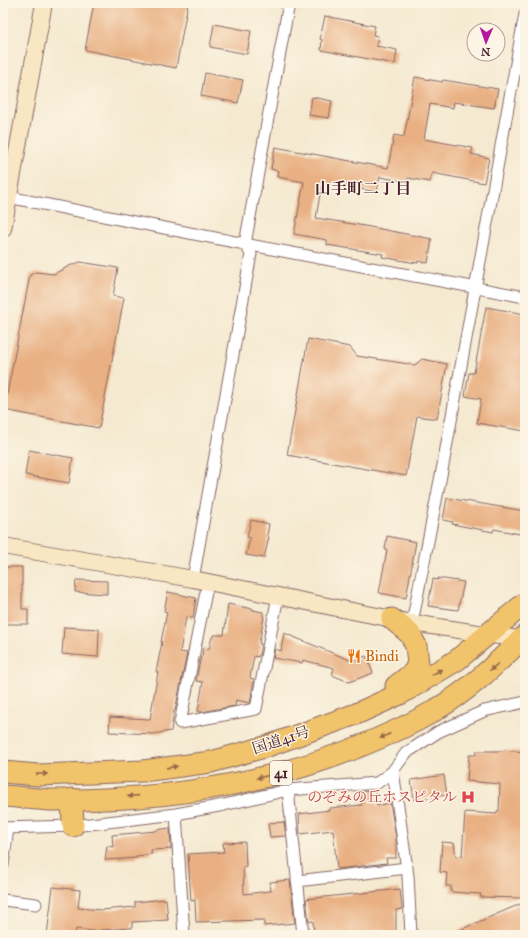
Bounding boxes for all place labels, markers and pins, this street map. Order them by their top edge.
place label: Bindi [365,647,399,665]
restaurant icon: Bindi [346,648,362,664]
place label: のぞみの丘ホスピタル [307,788,457,806]
hospital icon: のぞみの丘ホスピタル [460,789,476,805]

